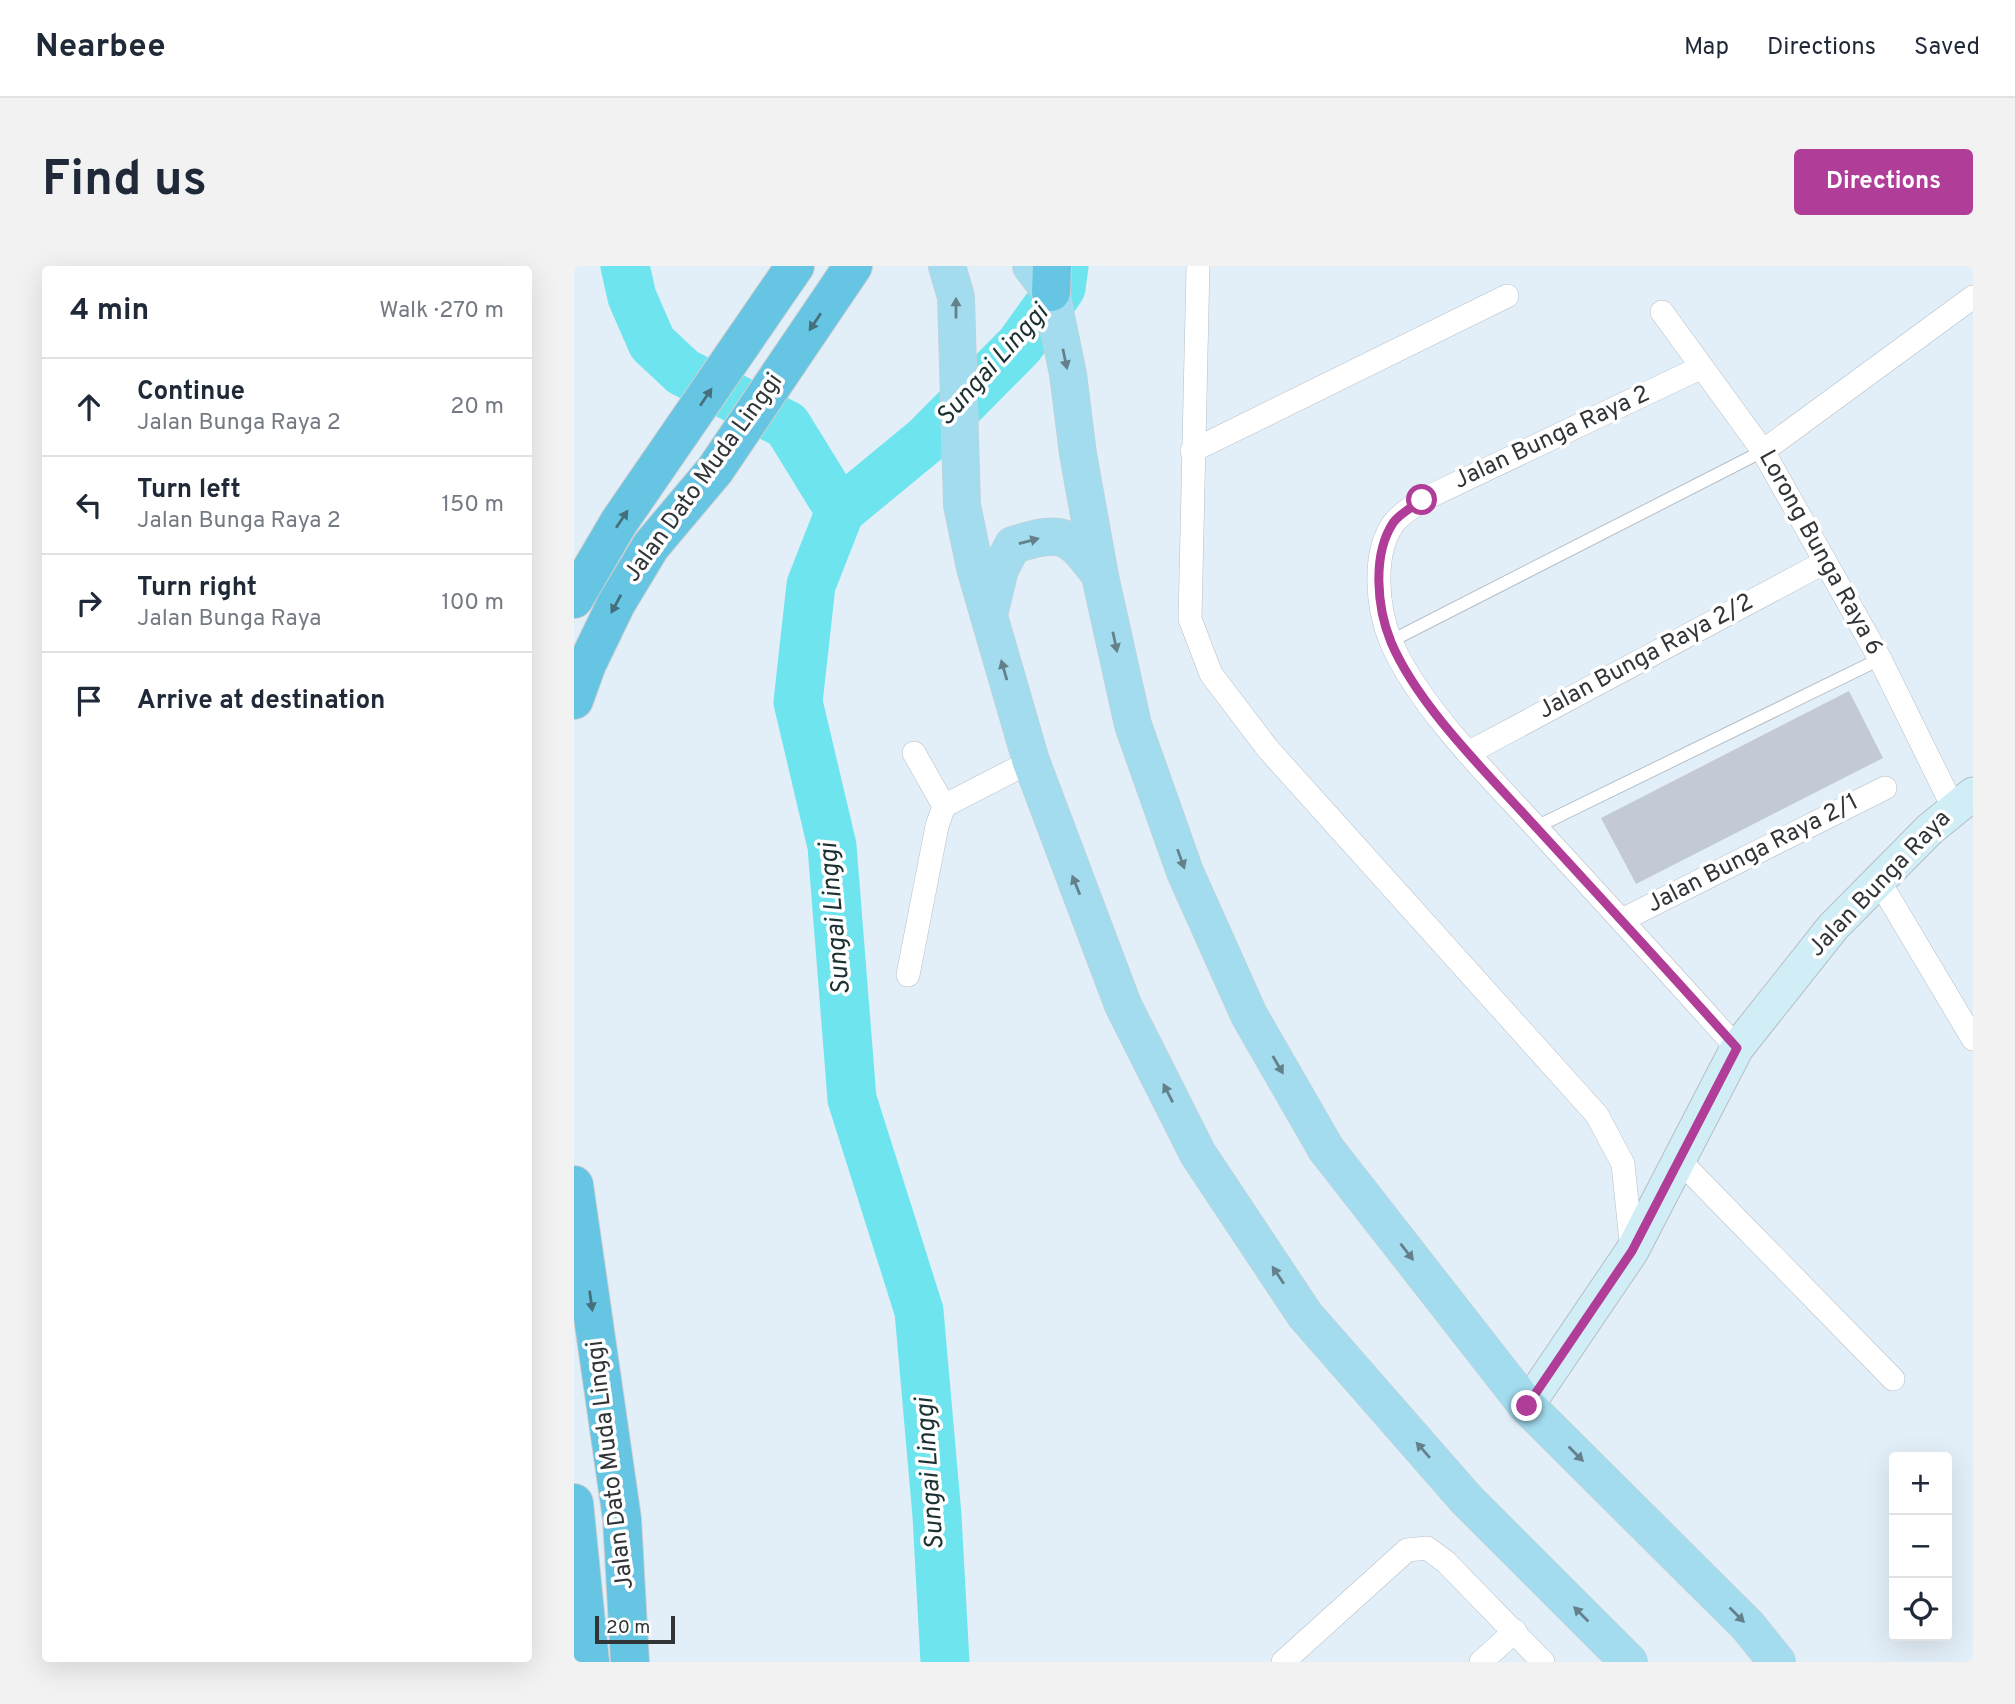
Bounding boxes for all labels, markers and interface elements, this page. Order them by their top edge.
text: Nearbee [35,27,166,69]
text: Map [1684,33,1729,63]
text: Directions [1767,33,1876,63]
text: Saved [1914,33,1980,63]
button: Directions [1794,149,1973,215]
text: Find us [42,151,207,213]
text: 4 min [70,293,149,330]
text: Walk · 270 m [379,297,504,326]
water label: Sungai Linggi [930,297,1057,434]
one-way arrow [950,297,962,319]
one-way arrow [809,312,822,331]
one-way arrow [1060,348,1071,370]
street label: Jalan Dato Muda Linggi [618,368,790,588]
text: Continue [137,376,245,409]
street label: Jalan Bunga Raya 2 [1449,379,1655,497]
one-way arrow [700,387,713,407]
icon: ahead [70,388,108,426]
text: 20 m [450,393,504,422]
text: Jalan Bunga Raya 2 [137,409,341,438]
street label: Lorong Bunga Raya 6 [1751,445,1889,661]
text: Turn left [137,474,241,507]
route start [1406,484,1437,515]
icon: left [70,486,108,524]
text: 150 m [442,491,504,520]
text: Jalan Bunga Raya 2 [137,507,341,536]
one-way arrow [615,509,628,529]
one-way arrow [1019,535,1040,545]
text: Turn right [137,572,257,605]
icon: right [70,584,108,622]
street label: Jalan Bunga Raya 2/2 [1533,588,1759,726]
text: 100 m [441,589,504,618]
one-way arrow [611,594,623,614]
text: Jalan Bunga Raya [137,605,321,634]
one-way arrow [1109,631,1120,653]
one-way arrow [999,659,1009,680]
icon: arrive [70,682,108,720]
text: Arrive at destination [137,685,385,718]
street label: Jalan Bunga Raya 2/1 [1642,788,1864,920]
street label: Jalan Bunga Raya [1802,804,1958,964]
water label: Sungai Linggi [813,840,859,996]
one-way arrow [1176,849,1187,870]
one-way arrow [1070,875,1081,896]
one-way arrow [1272,1055,1284,1074]
one-way arrow [1162,1083,1173,1103]
one-way arrow [1399,1242,1414,1260]
one-way arrow [1271,1266,1285,1284]
one-way arrow [586,1290,597,1312]
street label: Jalan Dato Muda Linggi [581,1339,641,1591]
route end [1511,1390,1542,1421]
water label: Sungai Linggi [909,1395,953,1551]
one-way arrow [1415,1441,1431,1459]
one-way arrow [1567,1446,1584,1463]
map controls [1889,1452,1952,1641]
button: + [1889,1452,1952,1515]
button: − [1889,1515,1952,1578]
button: locate [1889,1578,1952,1641]
one-way arrow [1572,1605,1589,1622]
one-way arrow [1728,1606,1744,1623]
scale bar [595,1613,676,1645]
text: 20 m [606,1616,650,1640]

